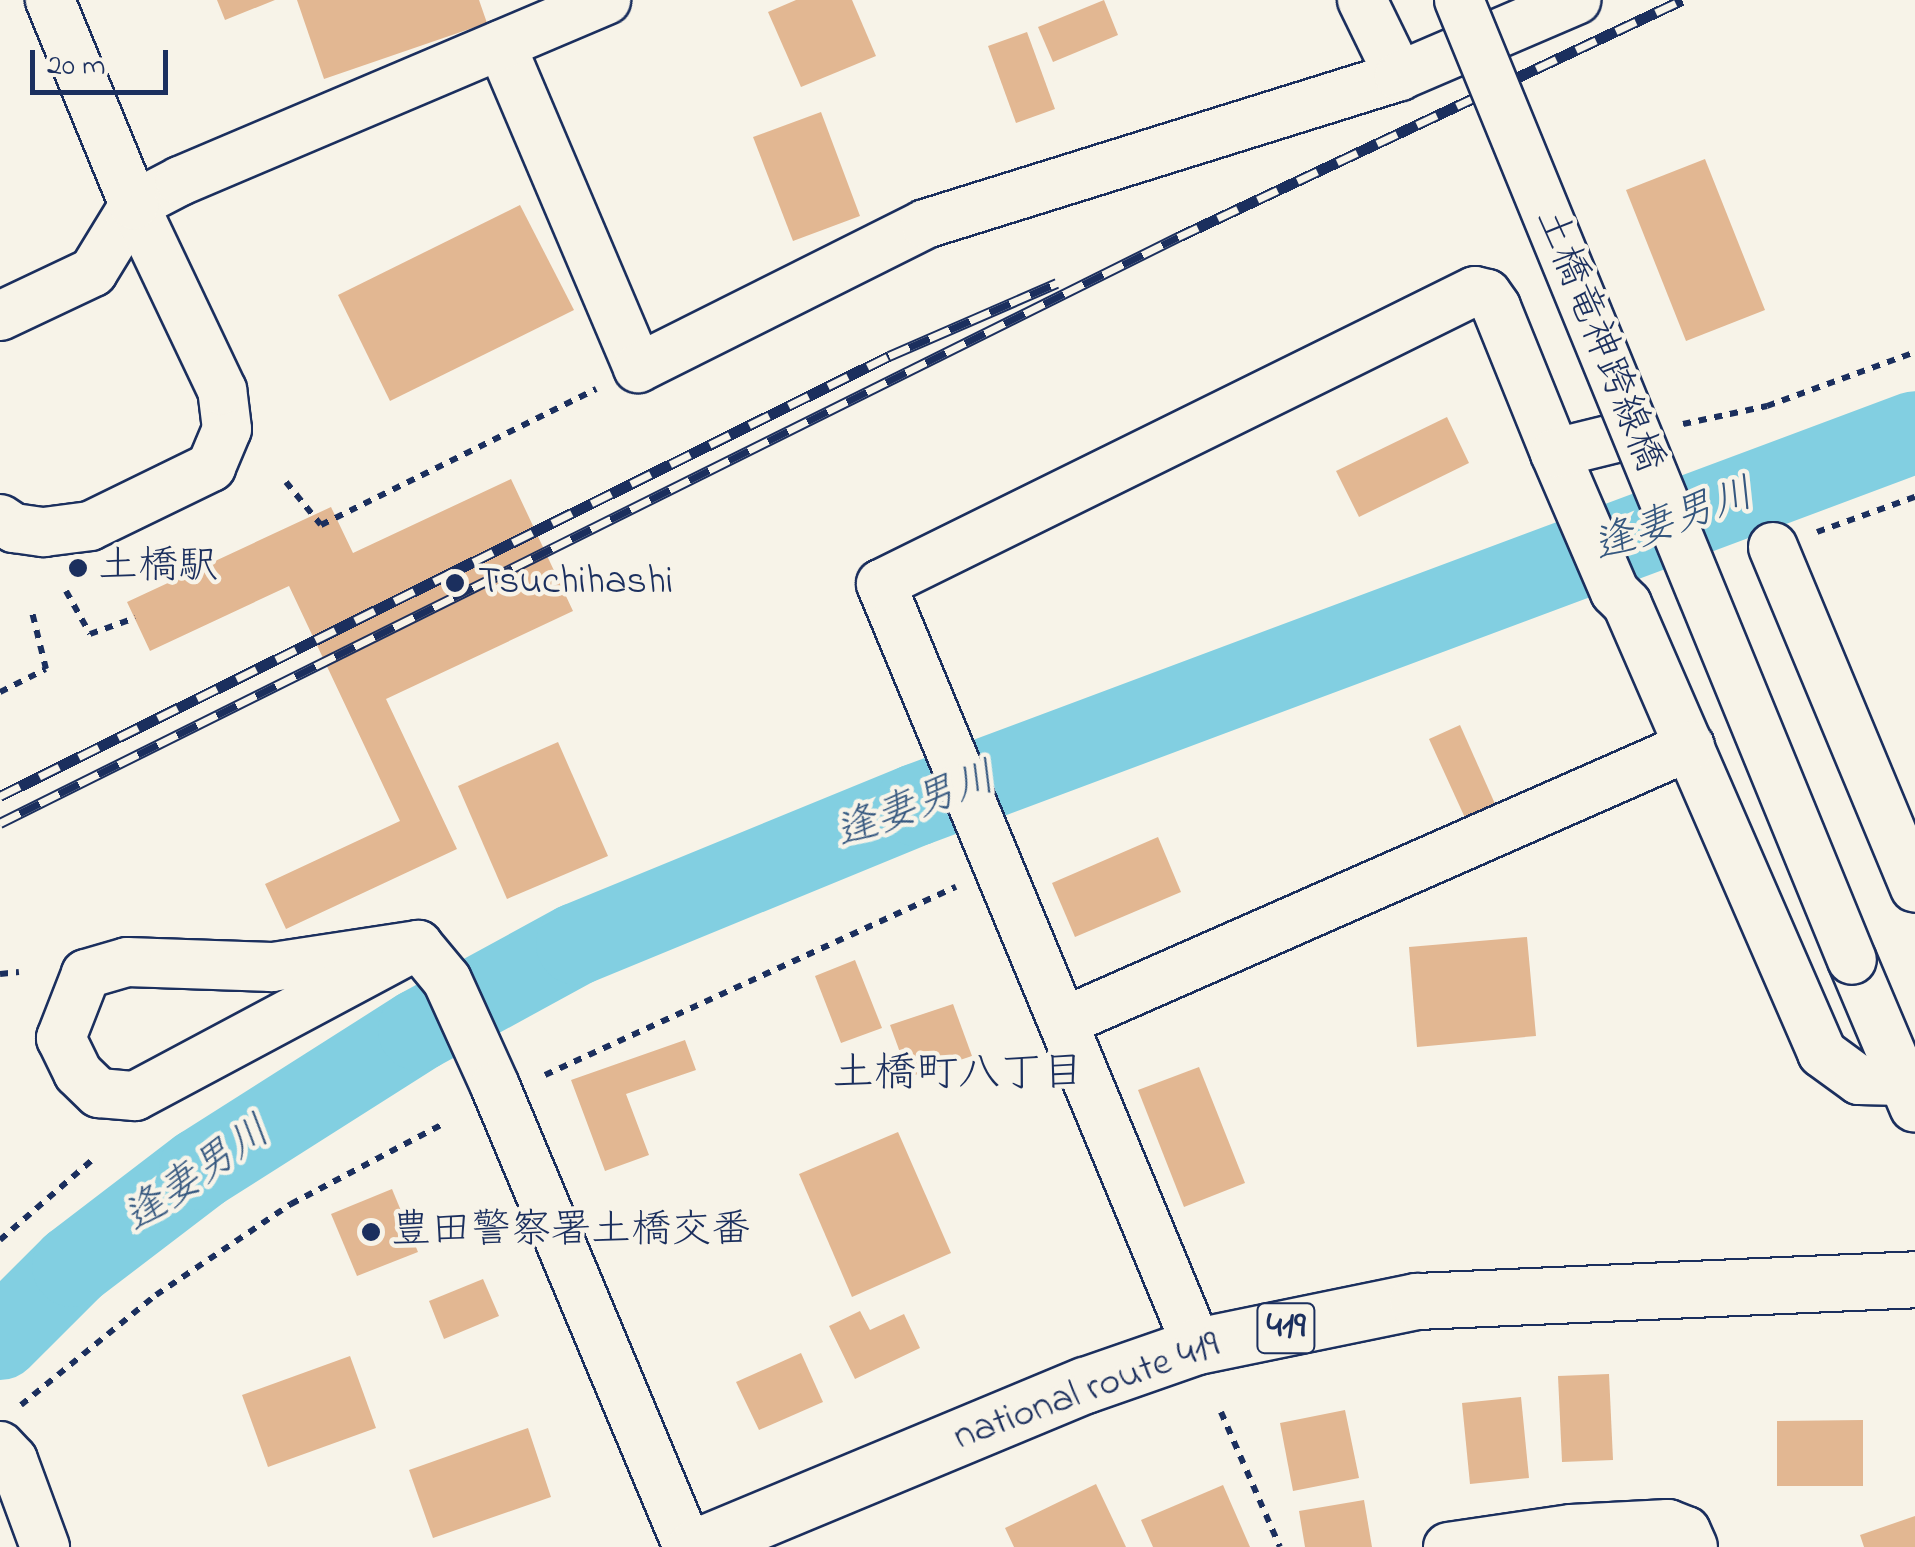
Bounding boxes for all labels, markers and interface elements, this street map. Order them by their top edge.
scale bar [35,30,172,92]
text: 20 m [47,45,106,89]
street label: 土橋竜神跨線橋 [1523,202,1673,480]
water label: 逢妻男川 [1586,470,1762,574]
place label: 土橋駅 [98,544,218,592]
marker: 土橋駅 [67,557,89,579]
place label: Tsuchihashi [478,559,673,607]
marker: Tsuchihashi [442,570,468,596]
water label: 逢妻男川 [829,753,1003,861]
district label: 土橋町八丁目 [832,1050,1084,1100]
water label: 逢妻男川 [115,1107,281,1245]
place label: 豊田警察署土橋交番 [391,1208,751,1256]
marker: 豊田警察署土橋交番 [360,1221,382,1243]
road number: 419 [1256,1295,1316,1361]
street label: national route 419 [948,1322,1226,1462]

